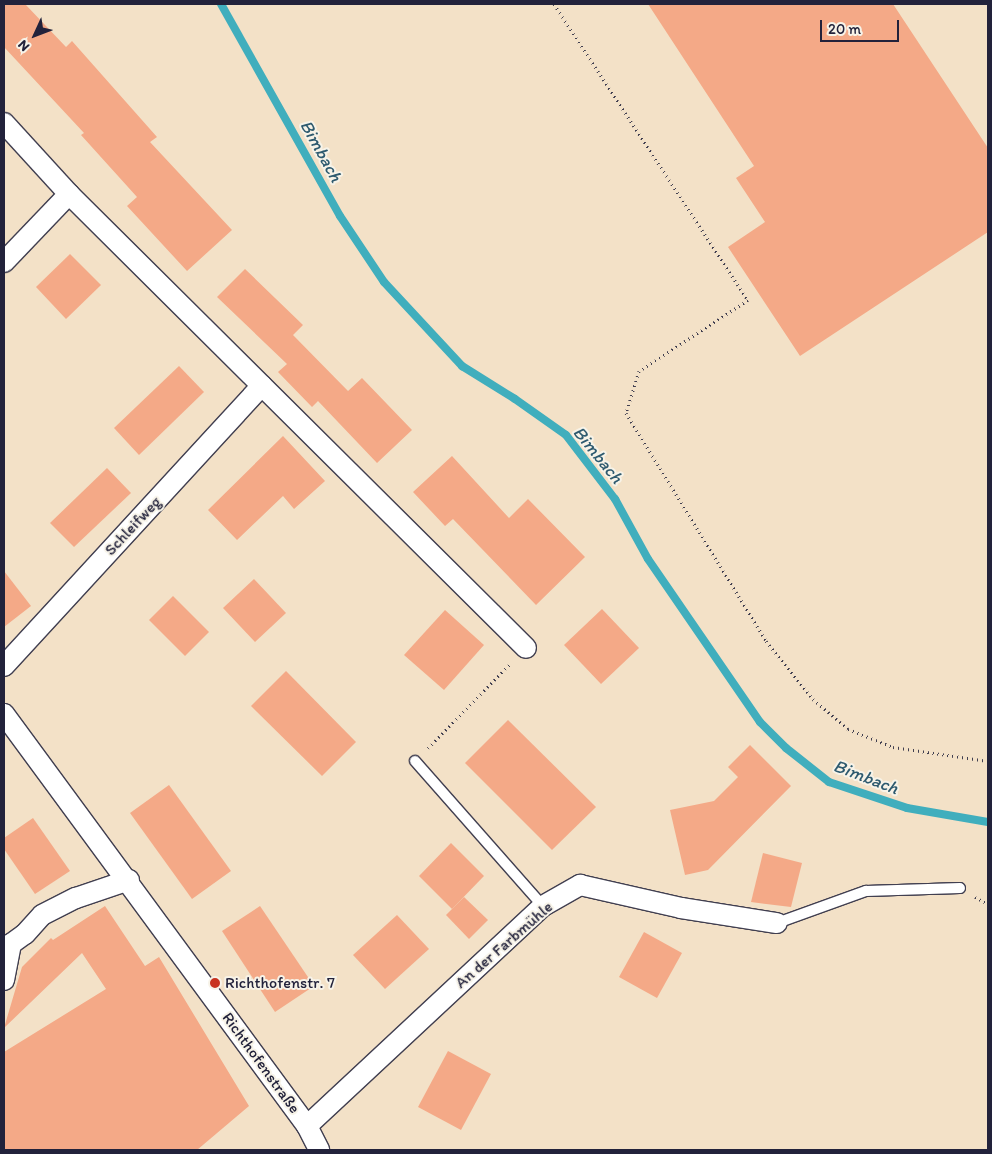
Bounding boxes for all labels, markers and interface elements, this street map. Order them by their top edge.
north arrow [10,10,60,60]
scale bar [822,10,901,42]
text: 20 m [828,20,861,38]
text: N [14,36,33,55]
water label: Bimbach [295,116,347,186]
water label: Bimbach [568,422,628,488]
street label: Schleifweg [101,492,165,560]
water label: Bimbach [831,755,901,799]
street label: An der Farbmühle [451,898,557,992]
place label: Richthofenstr. 7 [225,973,335,993]
marker: Richthofenstr. 7 [209,977,221,989]
street label: Richthofenstraße [218,1009,304,1117]

